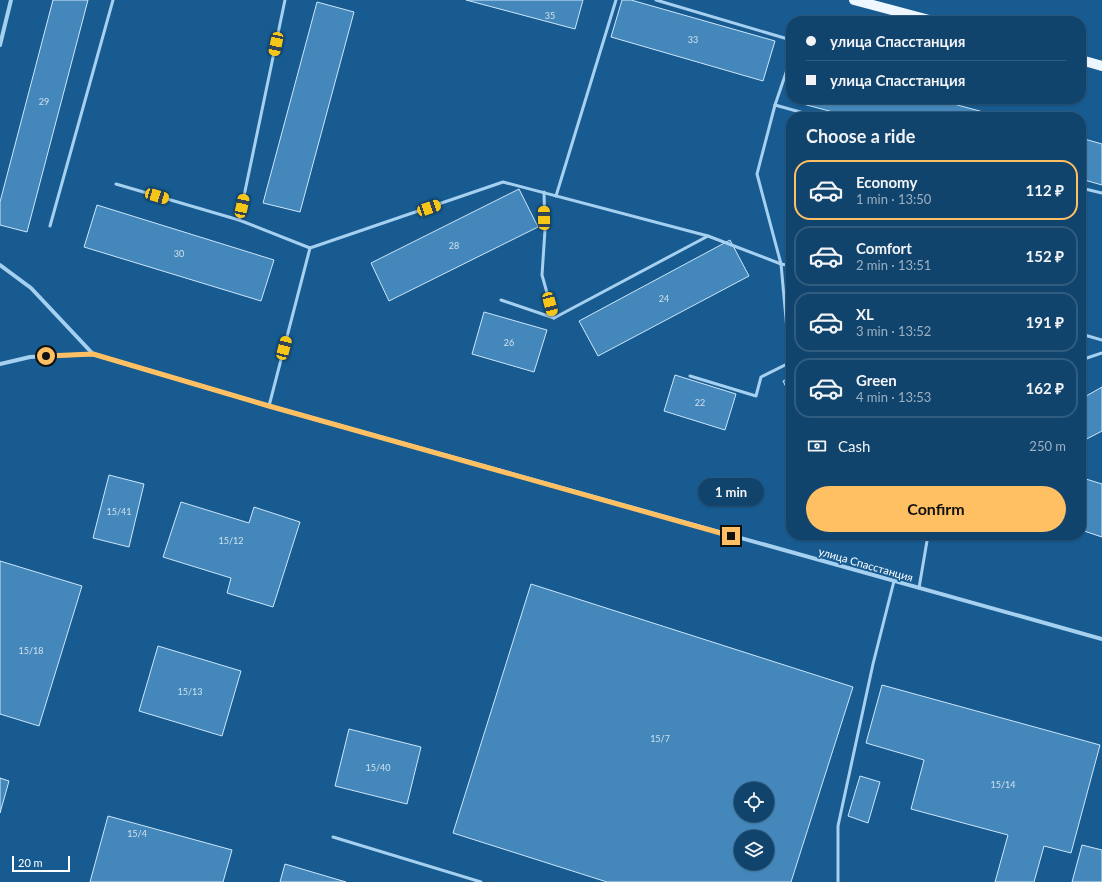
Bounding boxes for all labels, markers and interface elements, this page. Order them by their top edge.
house number: 35 [545,10,555,21]
car [268,31,284,57]
text: улица Спасстанция [830,32,965,50]
house number: 33 [688,34,698,45]
text: улица Спасстанция [830,71,965,89]
house number: 29 [39,96,49,107]
text: Choose a ride [806,125,915,147]
icon: car [808,172,844,208]
text: Economy [856,173,917,191]
text: 112 ₽ [1026,181,1064,199]
car [144,187,170,205]
text: 1 min · 13:50 [856,191,931,207]
car [234,193,250,219]
car [416,198,442,218]
car [538,206,550,230]
icon: car [808,238,844,274]
text: Comfort [856,239,912,257]
house number: 28 [449,240,459,251]
text: 152 ₽ [1026,247,1064,265]
house number: 30 [174,248,184,259]
text: 2 min · 13:51 [856,257,931,273]
car [541,291,559,317]
house number: 24 [659,293,669,304]
icon: car [808,304,844,340]
text: XL [856,305,874,323]
text: 191 ₽ [1026,313,1064,331]
text: 3 min · 13:52 [856,323,931,339]
car [275,335,293,361]
house number: 26 [504,337,514,348]
route start [37,347,55,365]
icon: car [808,370,844,406]
text: Green [856,371,897,389]
text: 162 ₽ [1026,379,1064,397]
text: 4 min · 13:53 [856,389,931,405]
house number: 22 [695,397,705,408]
icon: cash [806,435,828,457]
text: Cash [838,437,870,455]
text: 250 m [1029,438,1066,454]
callout: 1 min [698,478,764,506]
text: 1 min [715,484,747,500]
button: Confirm [806,486,1066,532]
house number: 15/41 [107,506,131,517]
route end [722,527,740,545]
house number: 15/12 [219,535,243,546]
street label: улица Спасстанция [817,544,915,584]
house number: 15/18 [19,645,43,656]
house number: 15/13 [178,686,202,697]
house number: 15/7 [650,733,670,744]
house number: 15/40 [366,762,390,773]
house number: 15/14 [991,779,1015,790]
map controls [734,782,774,870]
button: locate [734,782,774,822]
house number: 15/4 [127,828,147,839]
button: layers [734,830,774,870]
scale bar [12,854,70,873]
text: 20 m [18,856,43,869]

